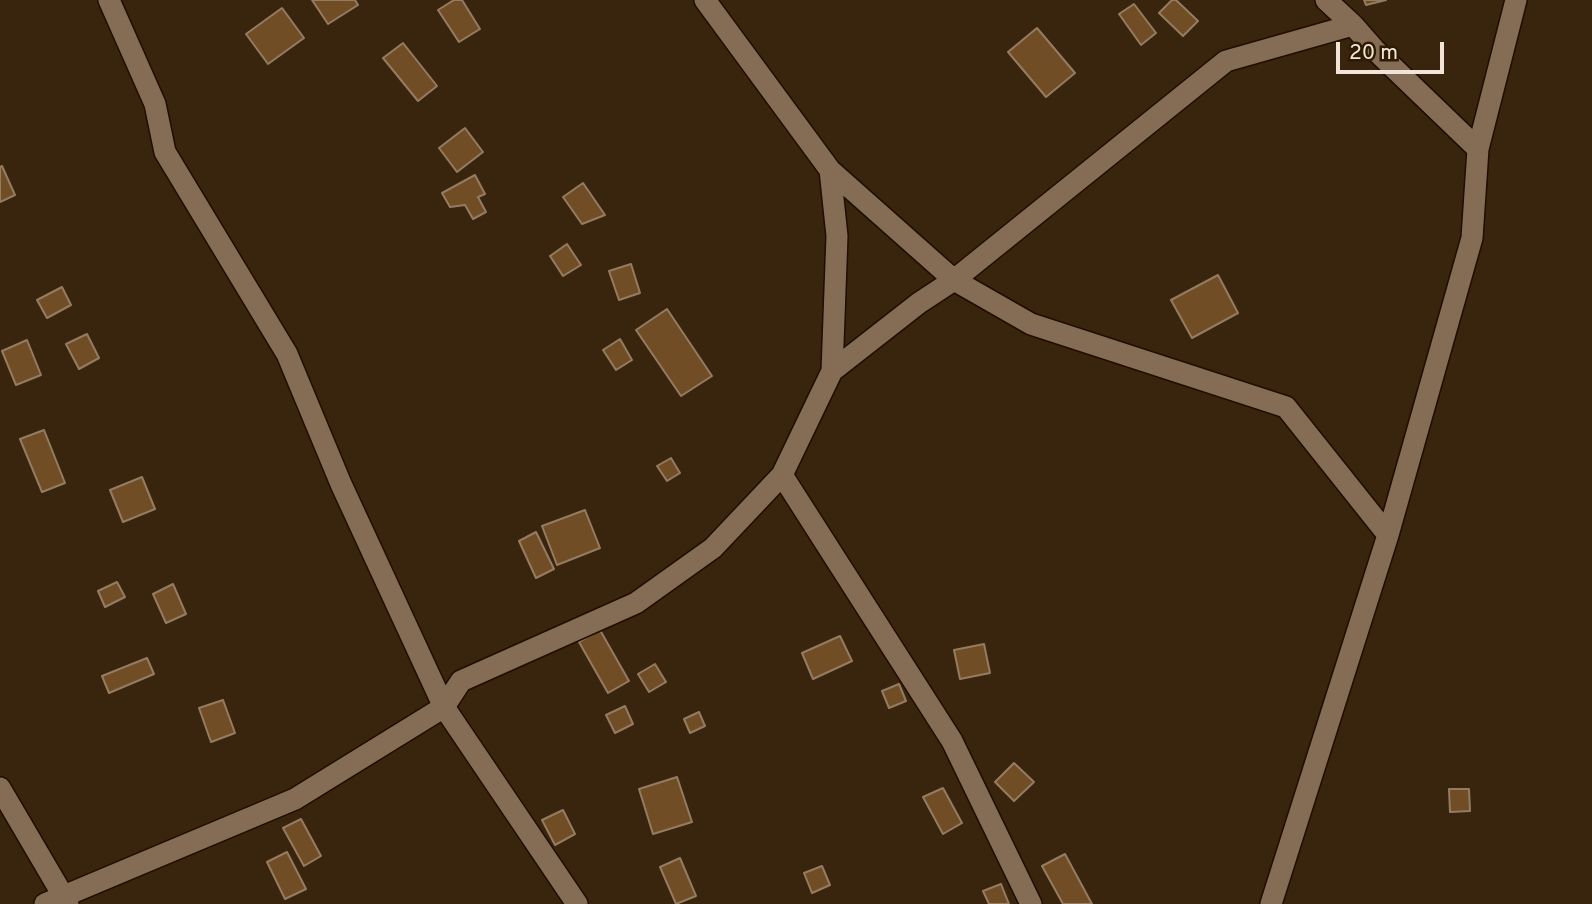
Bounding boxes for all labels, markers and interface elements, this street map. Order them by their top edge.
scale bar [1340,28,1448,72]
text: 20 m [1349,40,1398,67]

